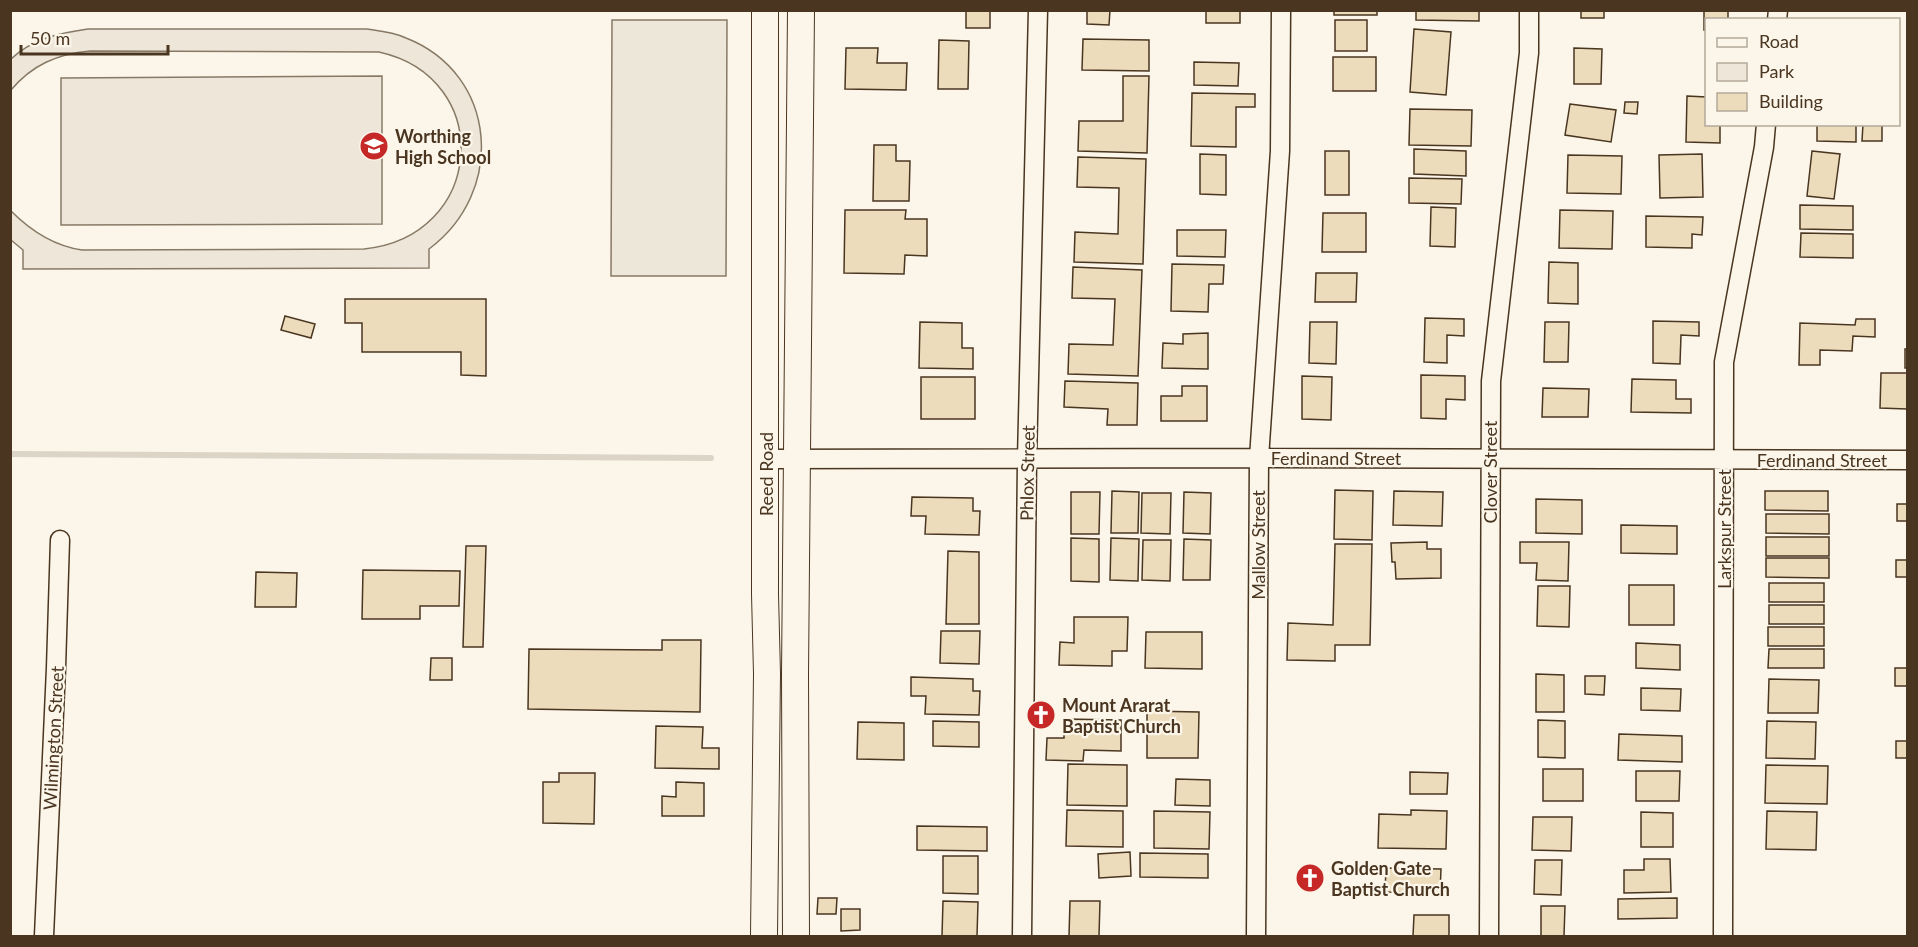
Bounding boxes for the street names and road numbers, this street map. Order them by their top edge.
street label: Clover Street [1479,420,1501,523]
street label: Phlox Street [1015,424,1039,521]
street label: Reed Road [755,432,777,516]
street label: Ferdinand Street [1271,447,1402,469]
street label: Ferdinand Street [1757,449,1888,471]
street label: Larkspur Street [1713,468,1735,589]
street label: Mallow Street [1247,490,1269,600]
street label: Wilmington Street [38,665,68,811]

